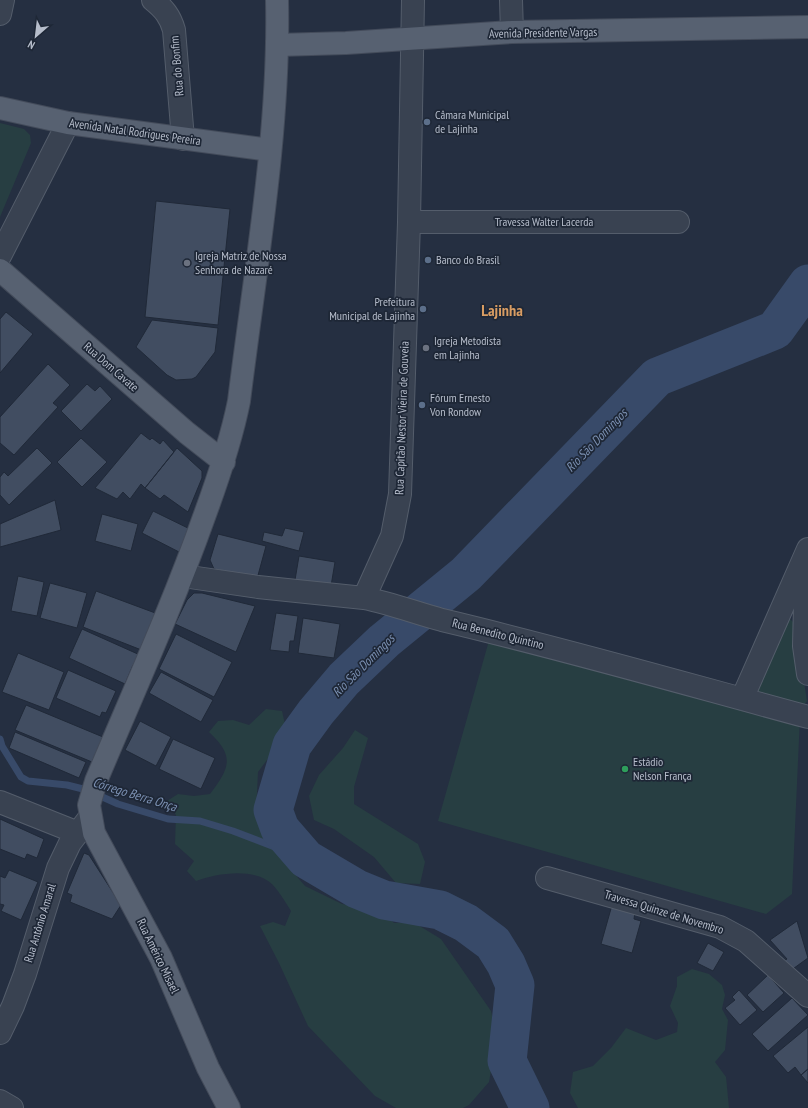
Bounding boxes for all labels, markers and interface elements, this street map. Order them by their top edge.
north arrow [16,16,56,56]
street label: Avenida Presidente Vargas [489,24,597,41]
street label: Rua do Bonfim [166,35,187,97]
text: N [25,37,37,52]
place label: Câmara Municipal de Lajinha [435,107,509,136]
street label: Avenida Natal Rodrigues Pereira [68,115,202,148]
marker: Câmara Municipal de Lajinha [422,117,432,127]
street label: Travessa Walter Lacerda [495,214,593,229]
place label: Igreja Matriz de Nossa Senhora de Nazaré [195,248,287,277]
place label: Banco do Brasil [436,252,500,267]
marker: Banco do Brasil [423,255,433,265]
marker: Igreja Matriz de Nossa Senhora de Nazaré [182,258,192,268]
place label: Prefeitura Municipal de Lajinha [329,294,415,323]
district label: Lajinha [481,300,523,320]
marker: Prefeitura Municipal de Lajinha [418,304,428,314]
place label: Igreja Metodista em Lajinha [434,333,501,362]
street label: Rua Dom Cavate [81,339,142,395]
street label: Rua Capitão Nestor Vieira de Gouveia [391,341,412,495]
marker: Igreja Metodista em Lajinha [421,343,431,353]
place label: Fórum Ernesto Von Rondow [429,390,490,419]
marker: Fórum Ernesto Von Rondow [417,400,427,410]
water label: Rio São Domingos [562,404,632,476]
street label: Rua Benedito Quintino [451,615,545,652]
water label: Rio São Domingos [328,629,399,700]
place label: Estádio Nelson França [633,754,692,783]
marker: Estádio Nelson França [620,764,630,774]
water label: Córrego Berra Onça [91,774,180,816]
street label: Rua Antônio Amaral [20,881,59,964]
street label: Travessa Quinze de Novembro [603,886,726,937]
street label: Rua Américo Misael [134,916,183,996]

